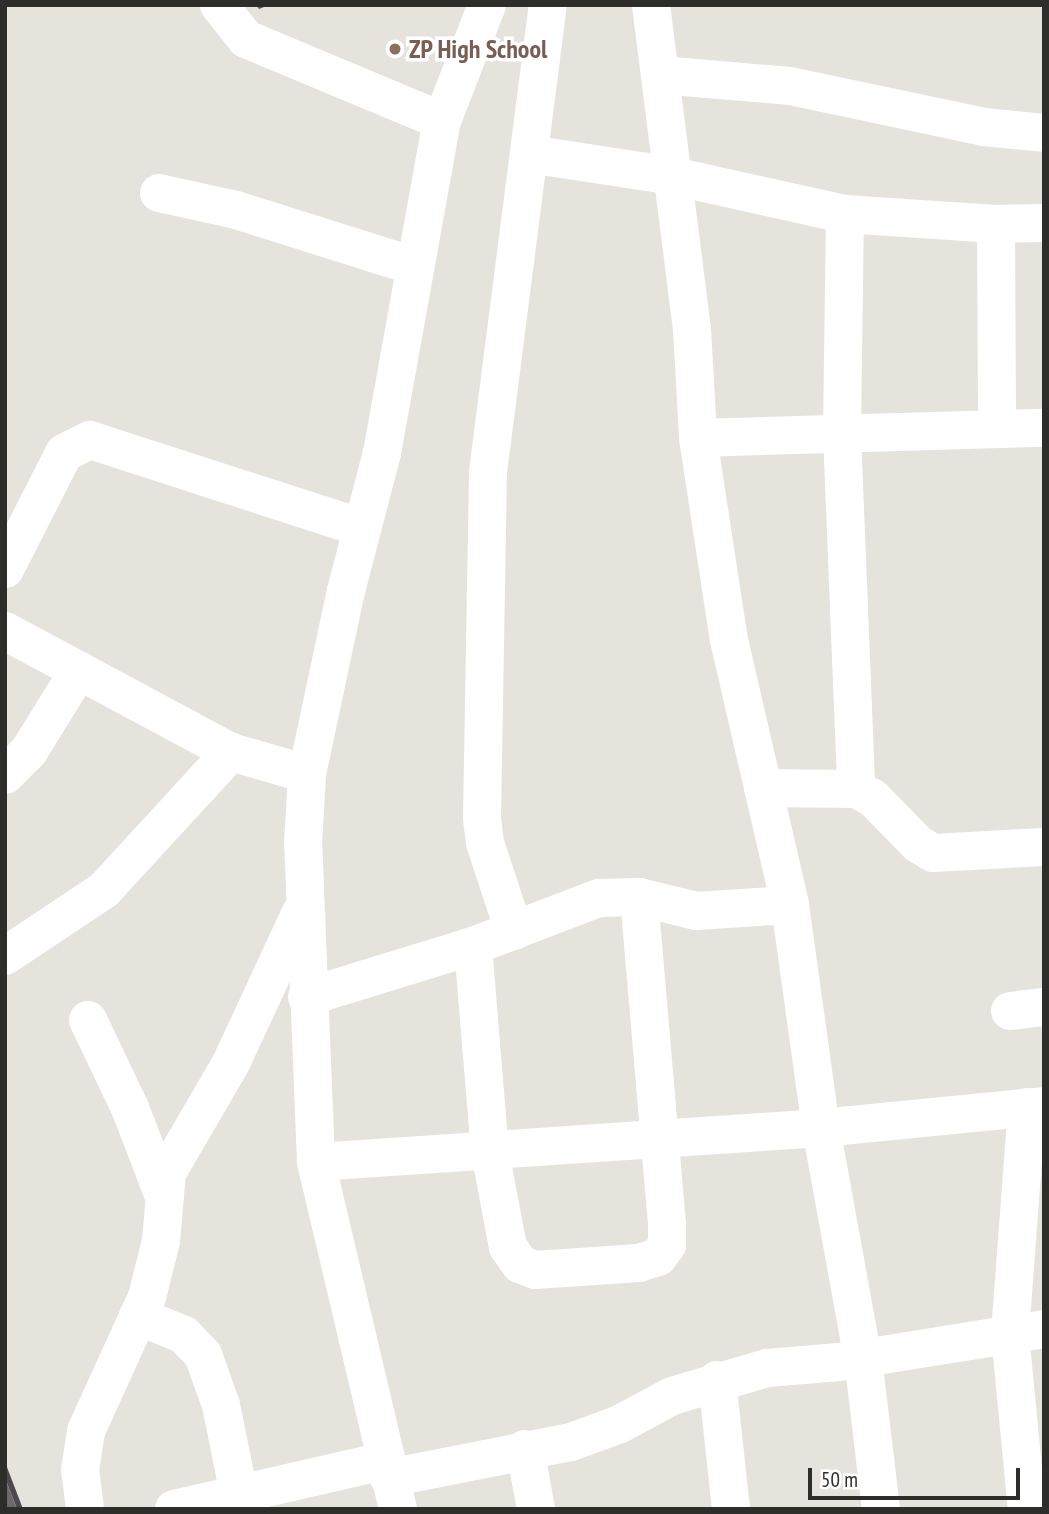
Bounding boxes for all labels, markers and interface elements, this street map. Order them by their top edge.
place label: ZP High School [409,33,548,65]
marker: ZP High School [387,41,403,57]
scale bar [811,1454,1023,1498]
text: 50 m [821,1466,858,1493]

